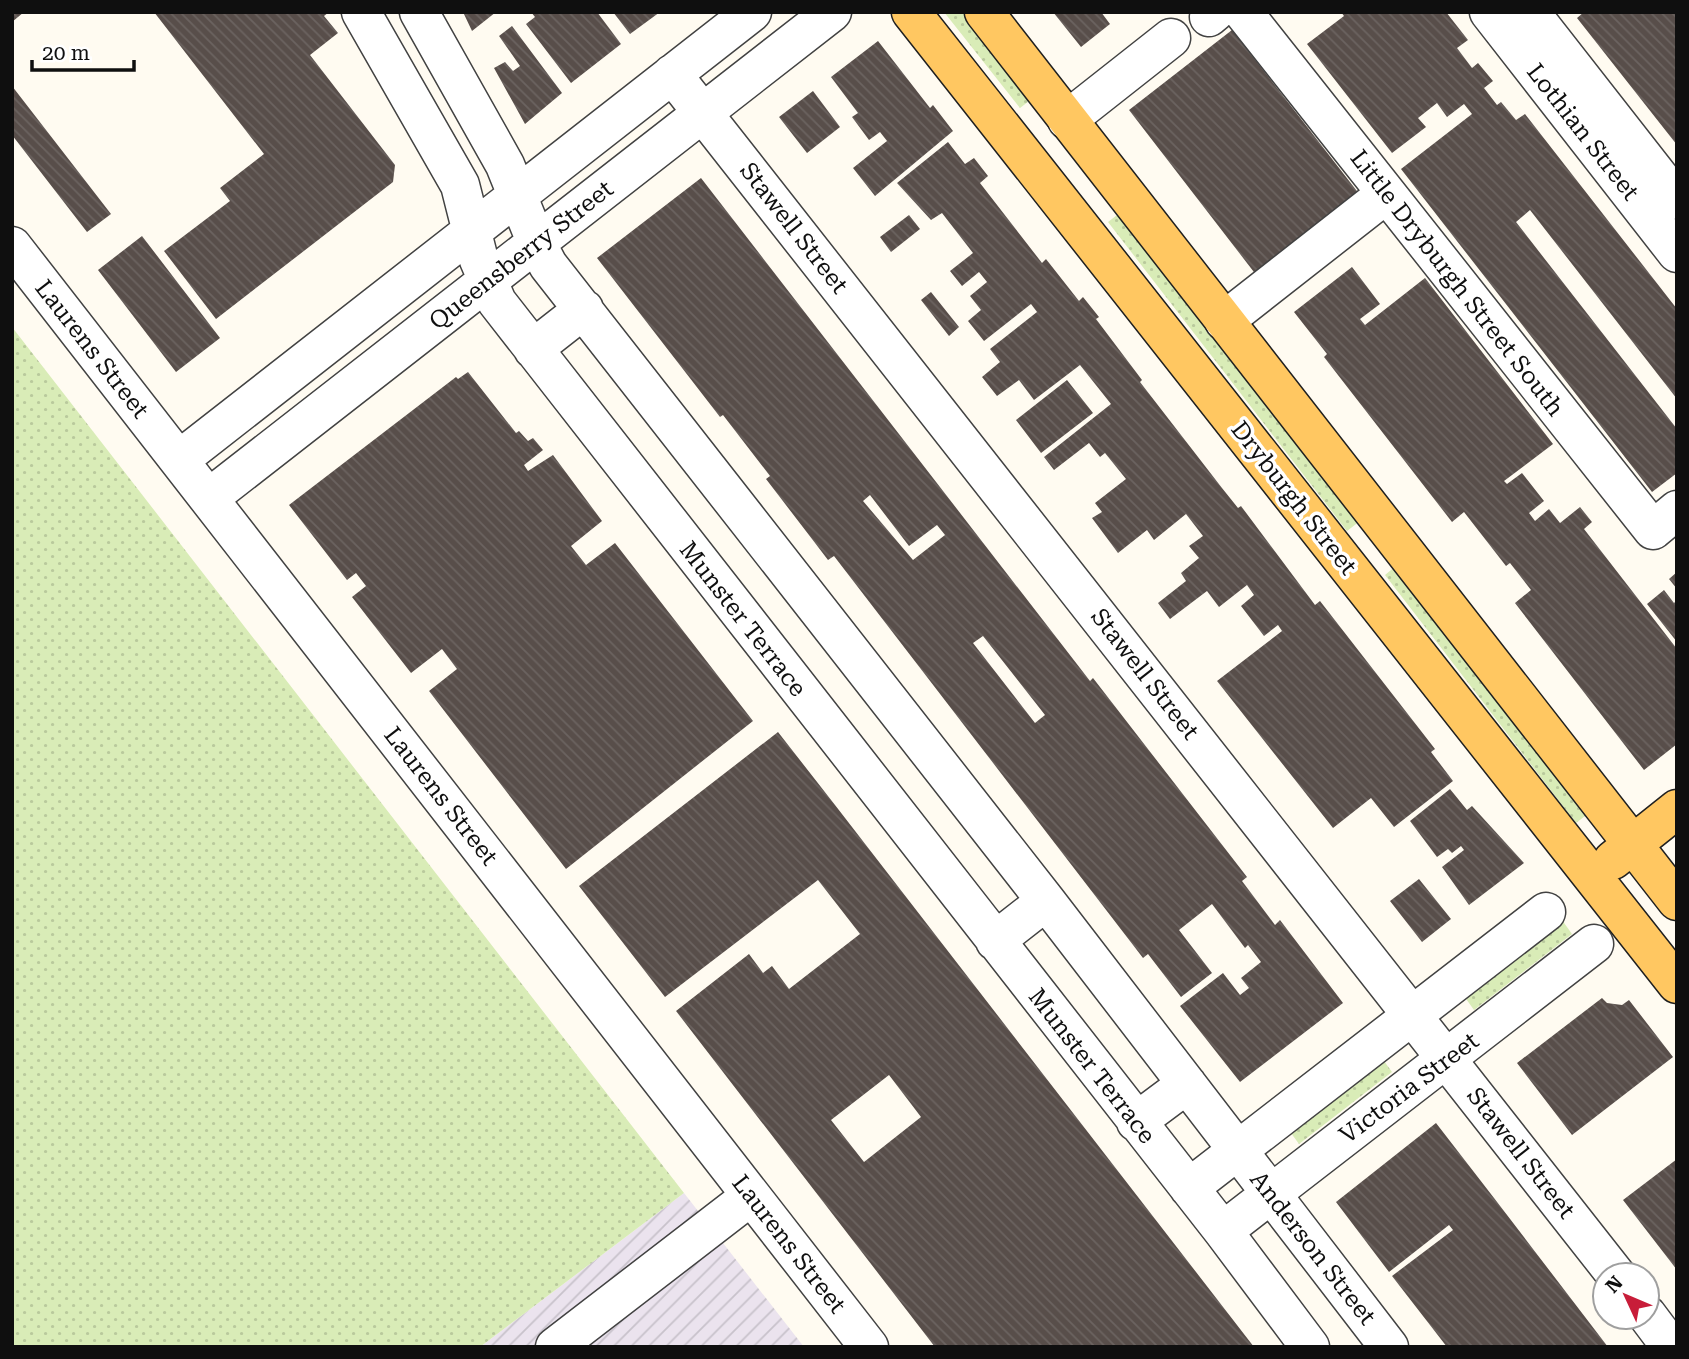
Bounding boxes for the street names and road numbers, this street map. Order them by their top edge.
street label: Lothian Street [1521,58,1645,206]
street label: Little Dryburgh Street South [1344,144,1570,422]
street label: Stawell Street [734,157,854,299]
street label: Queensberry Street [424,175,618,335]
street label: Laurens Street [29,274,155,424]
street label: Dryburgh Street [1225,416,1363,580]
street label: Munster Terrace [674,536,812,702]
street label: Stawell Street [1085,603,1205,745]
street label: Laurens Street [378,721,504,871]
street label: Munster Terrace [1023,983,1161,1149]
street label: Victoria Street [1334,1027,1484,1149]
street label: Stawell Street [1461,1082,1581,1224]
street label: Anderson Street [1244,1166,1382,1330]
street label: Laurens Street [726,1169,852,1319]

